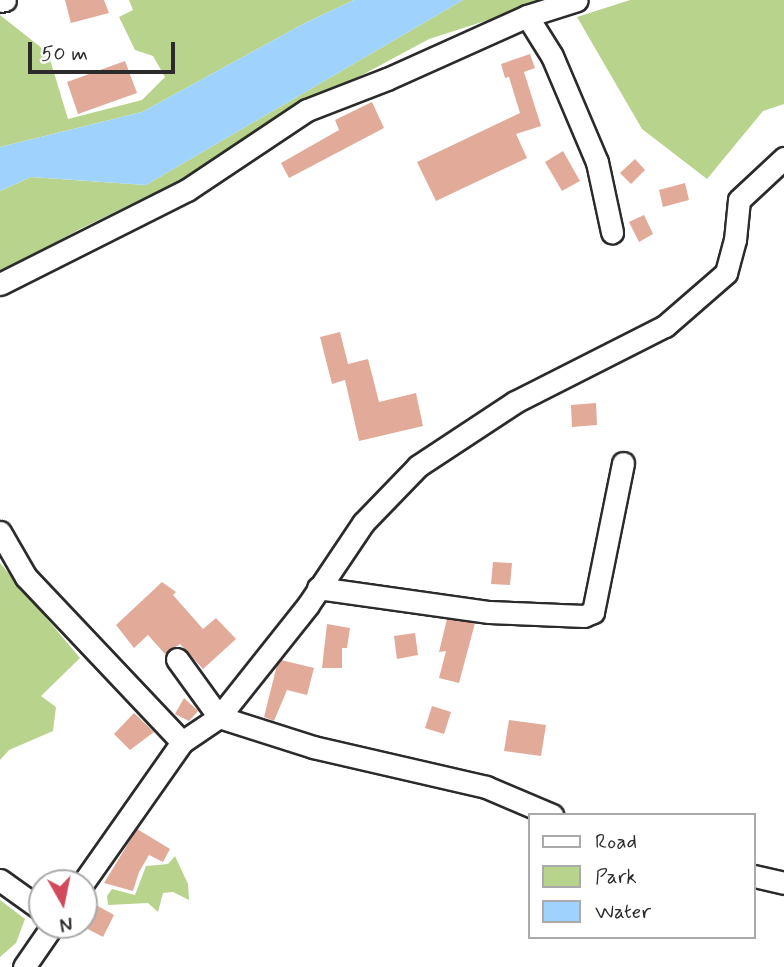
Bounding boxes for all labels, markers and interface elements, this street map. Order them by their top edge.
scale bar [32,28,178,72]
text: 50 m [41,40,88,68]
legend [528,813,756,939]
text: Road [595,828,637,856]
text: Park [595,863,637,891]
north arrow [28,869,98,939]
text: Water [595,898,651,926]
text: N [58,910,74,937]

